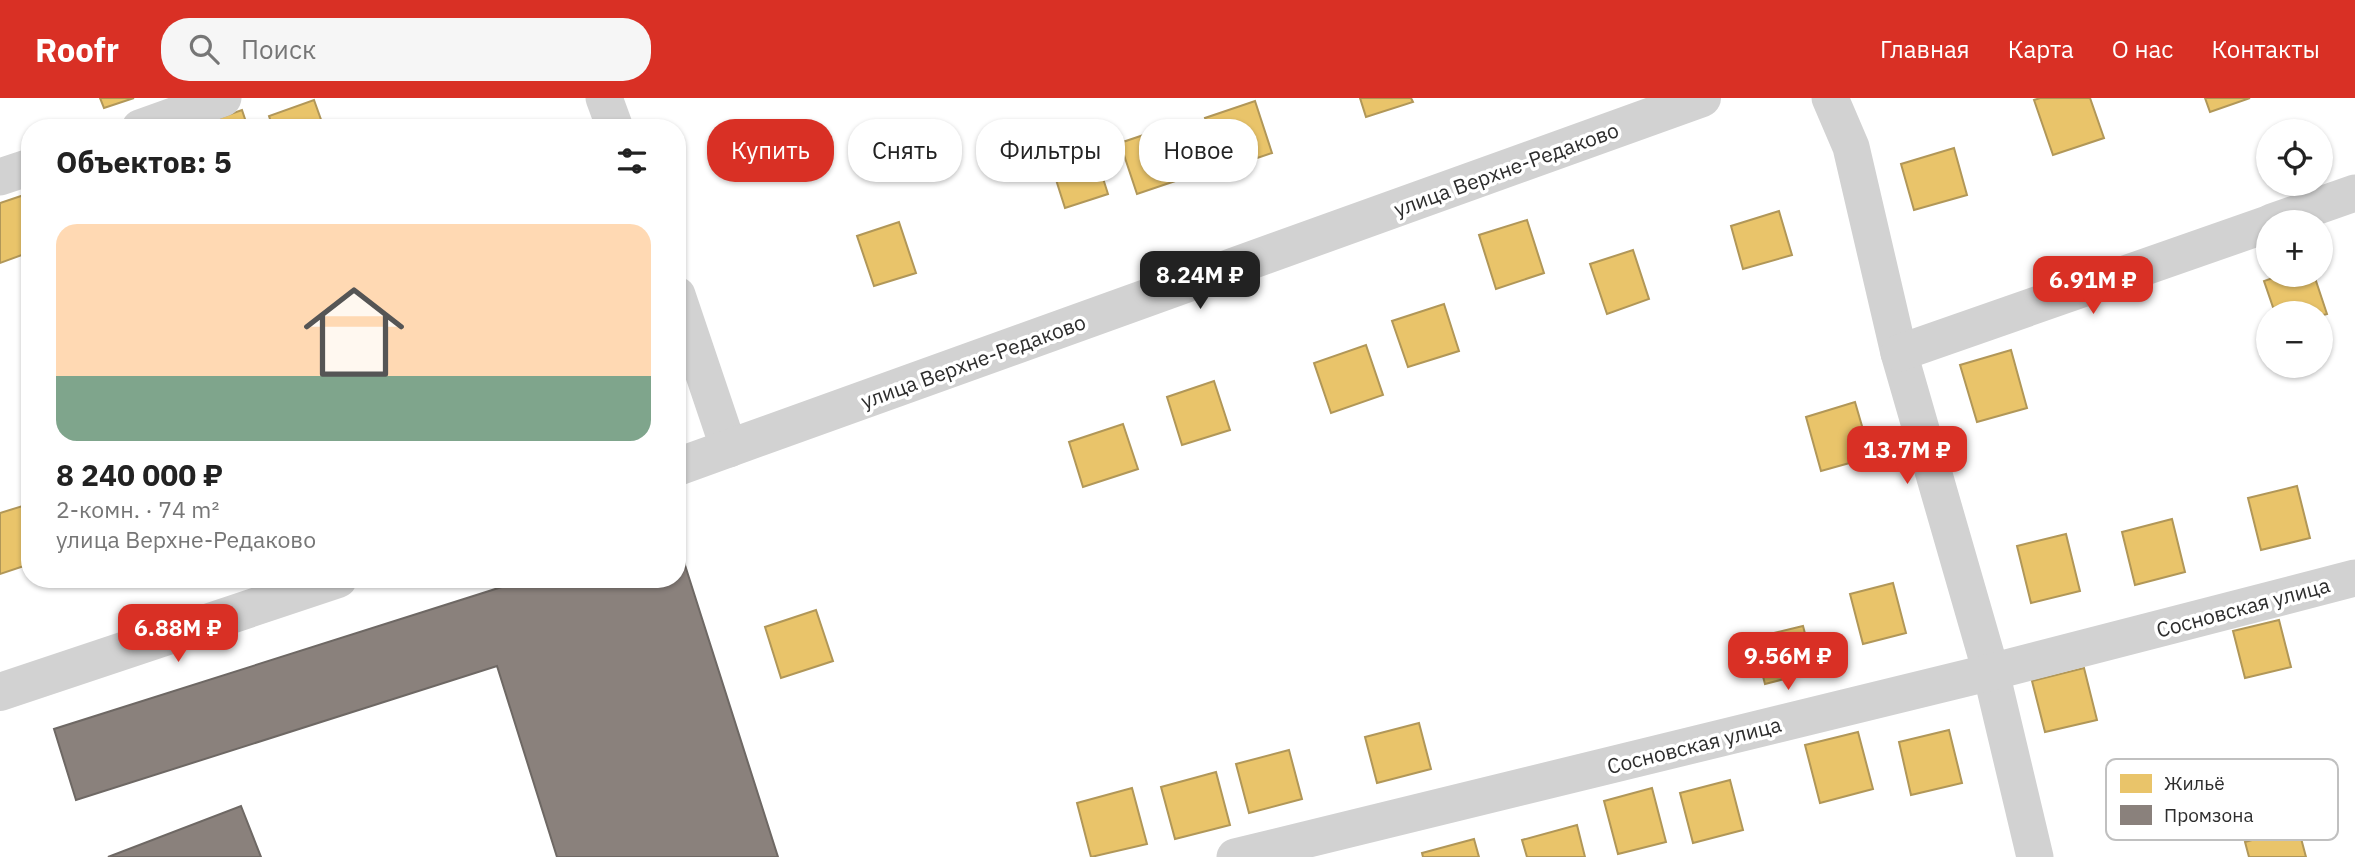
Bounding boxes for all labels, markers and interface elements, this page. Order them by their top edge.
search box [161,18,651,81]
text: Roofr [35,28,119,71]
icon: search [185,30,223,68]
text: Поиск [241,32,316,66]
text: Главная [1880,33,1970,65]
text: Карта [2008,33,2074,65]
text: О нас [2112,33,2173,65]
text: Контакты [2211,33,2320,65]
street label: улица Верхне-Редаково [1390,115,1622,223]
chip: Купить [707,119,834,182]
chip: Снять [848,119,962,182]
chip: Фильтры [976,119,1125,182]
chip: Новое [1139,119,1258,182]
map controls [2256,119,2333,378]
button: locate [2256,119,2333,196]
text: Объектов: 5 [56,142,232,181]
icon: filters [613,142,651,180]
button: + [2256,210,2333,287]
pin: 8.24M ₽ [1135,252,1265,311]
pin: 6.91M ₽ [2028,256,2158,316]
text: 8.24M ₽ [1156,259,1244,289]
text: 6.91M ₽ [2049,264,2137,294]
icon: home [291,269,417,395]
button: − [2256,301,2333,378]
street label: улица Верхне-Редаково [857,307,1089,415]
pin: 13.7M ₽ [1842,426,1972,486]
text: 13.7M ₽ [1863,434,1951,464]
text: 8 240 000 ₽ [56,455,223,494]
text: 2-комн. · 74 m² [56,494,219,524]
text: улица Верхне-Редаково [56,524,316,554]
street label: Сосновская улица [2153,570,2333,644]
pin: 6.88M ₽ [113,604,243,664]
text: 6.88M ₽ [134,612,222,642]
pin: 9.56M ₽ [1723,632,1853,692]
text: 9.56M ₽ [1744,640,1832,670]
street label: Сосновская улица [1604,710,1784,780]
legend [2106,759,2338,840]
text: Жильё [2164,771,2225,795]
text: Промзона [2164,803,2254,827]

